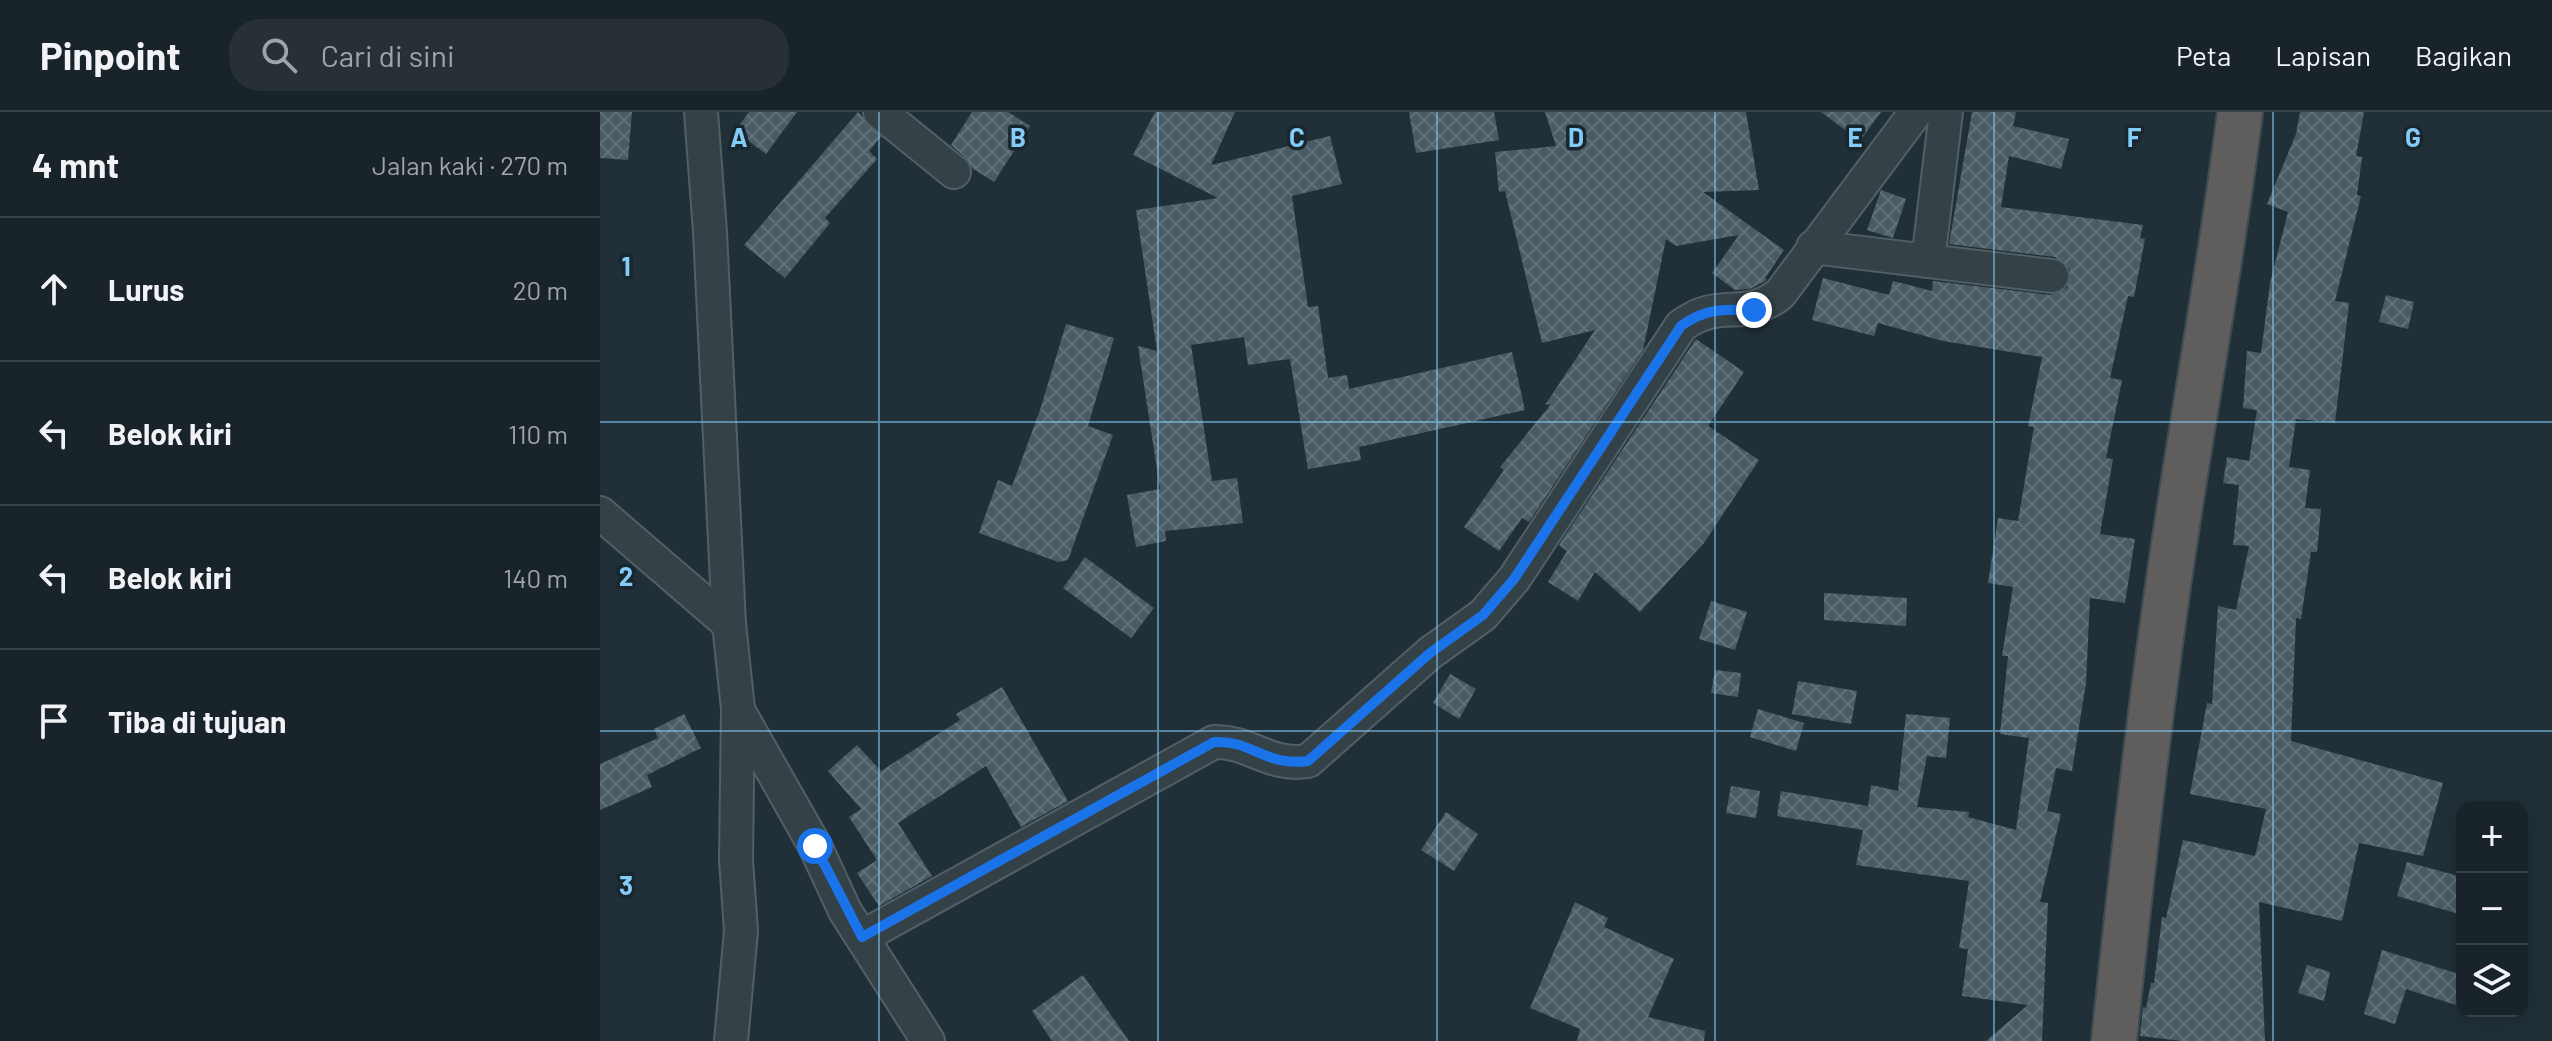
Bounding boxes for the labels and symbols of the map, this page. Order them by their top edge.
text: A [730,121,748,152]
text: B [1010,121,1026,152]
text: C [1289,121,1305,152]
text: D [1568,121,1584,152]
text: E [1847,121,1863,152]
text: F [2127,121,2142,152]
text: G [2405,121,2421,152]
text: 1 [621,250,631,281]
route end [1736,292,1772,328]
text: 2 [619,560,633,591]
route start [797,828,833,864]
text: 3 [619,869,633,900]

